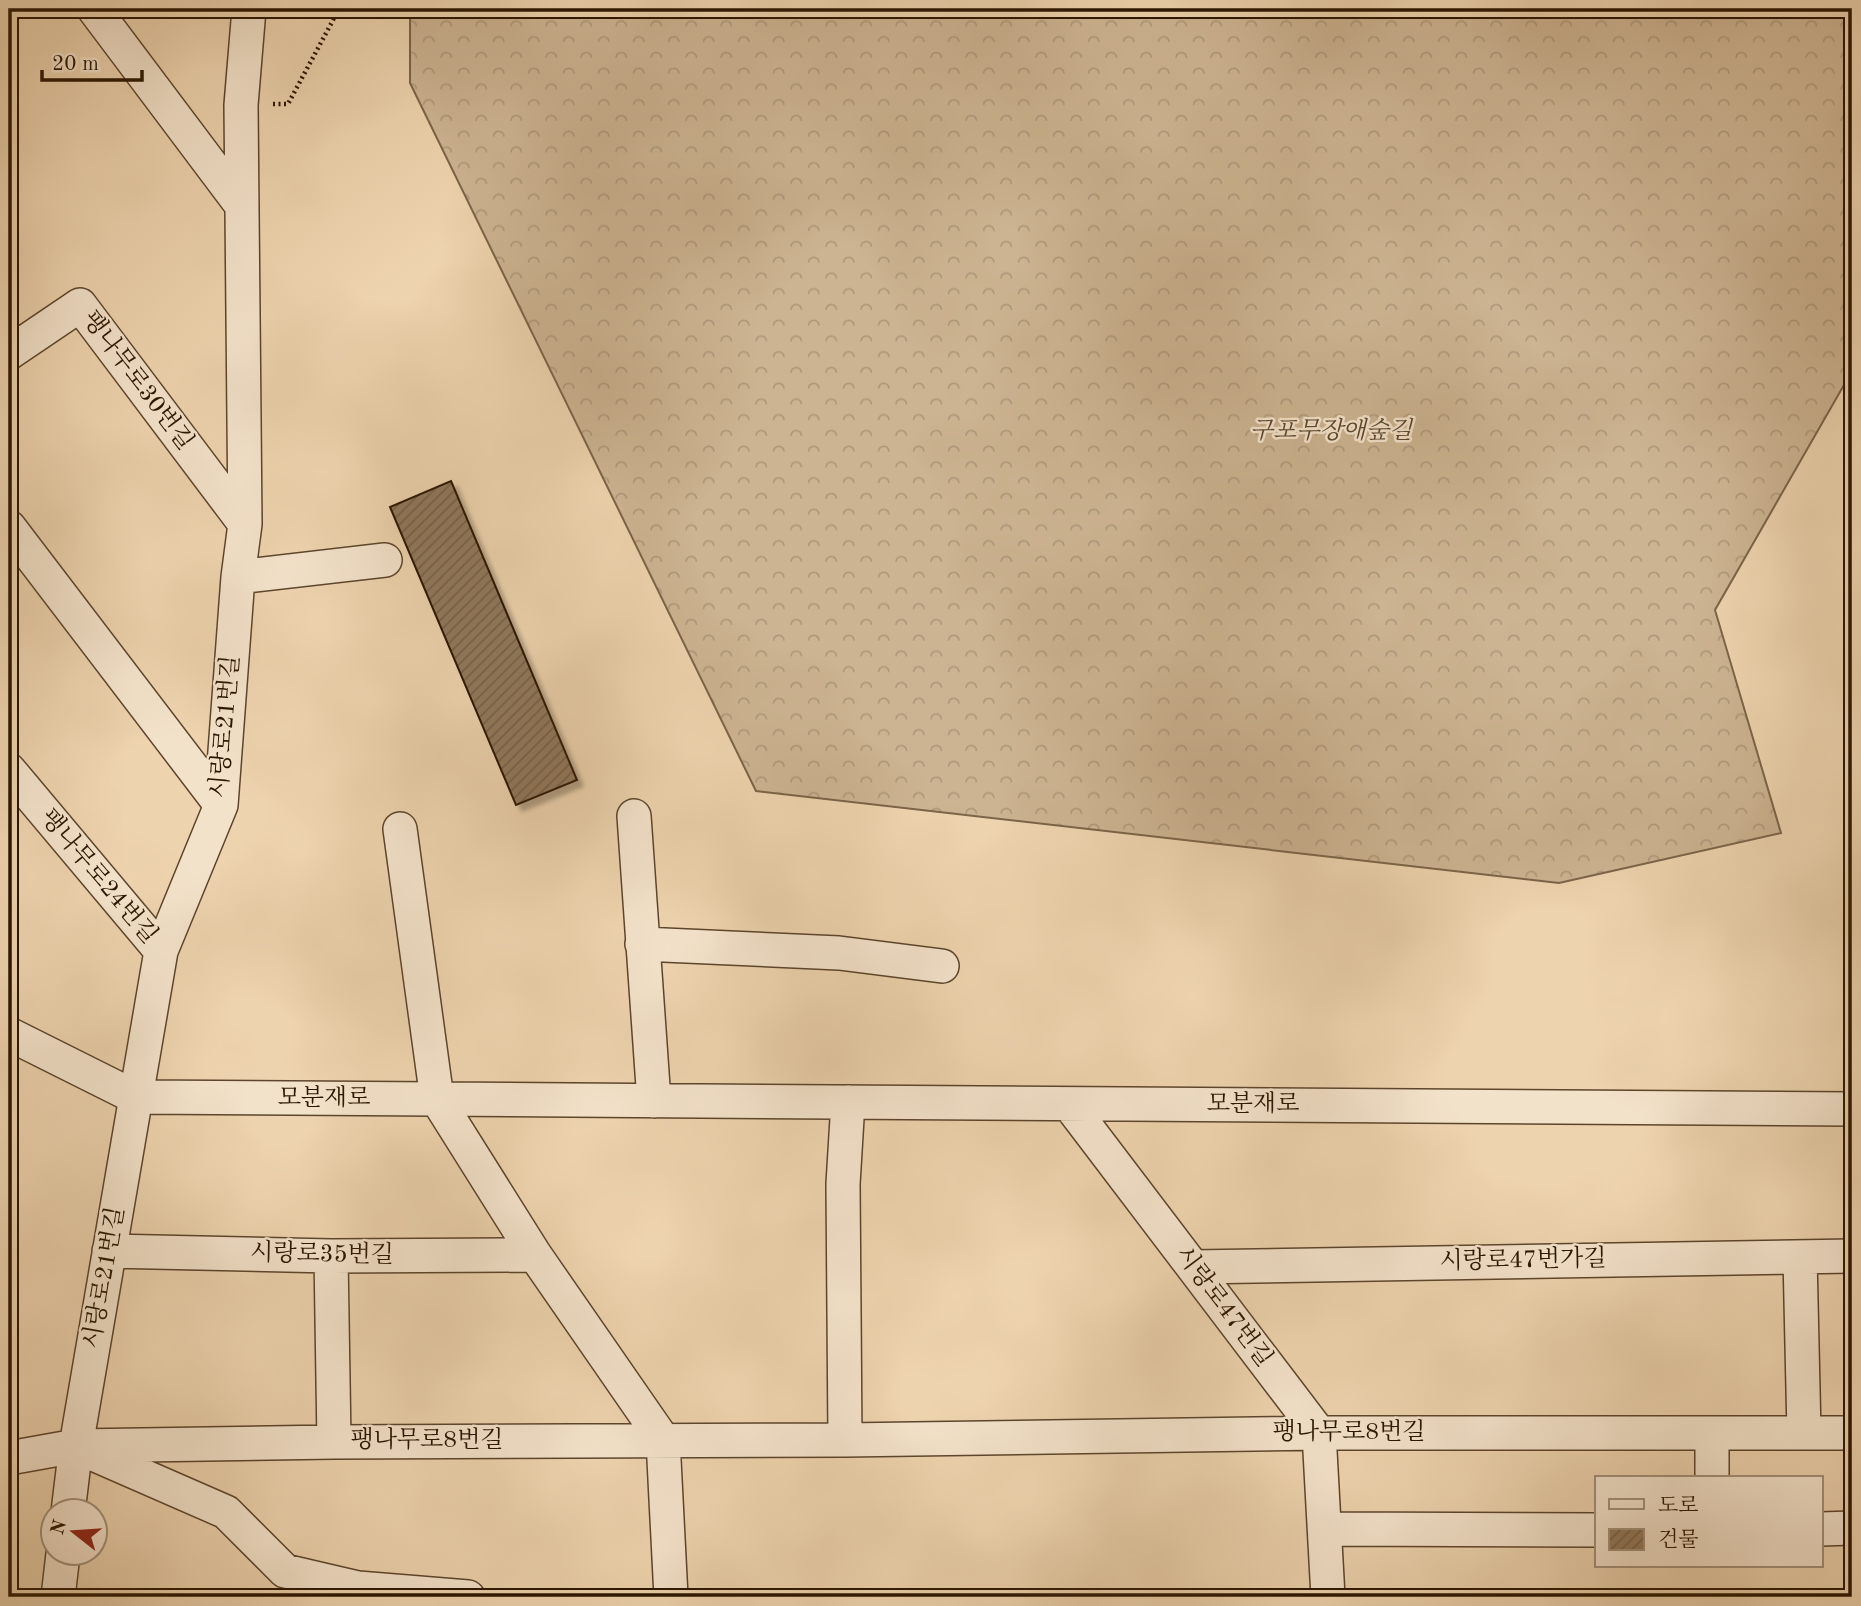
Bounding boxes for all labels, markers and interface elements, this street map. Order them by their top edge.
scale bar [42,38,142,82]
text: 20 m [52,54,99,75]
street label: 팽나무로30번길 [77,306,198,455]
park label: 구포무장애숲길 [1250,417,1414,444]
street label: 시랑로21번길 [206,654,244,800]
street label: 팽나무로24번길 [35,804,162,949]
street label: 모분재로 [278,1084,370,1111]
street label: 모분재로 [1207,1090,1299,1117]
street label: 시랑로21번길 [79,1205,129,1351]
street label: 시랑로35번길 [250,1240,394,1268]
street label: 시랑로47번길 [1170,1241,1277,1372]
street label: 시랑로47번가길 [1439,1246,1607,1274]
street label: 팽나무로8번길 [1272,1419,1426,1445]
street label: 팽나무로8번길 [350,1427,504,1453]
legend [1595,1476,1822,1568]
text: 도로 [1658,1495,1699,1517]
north arrow [38,1498,108,1568]
text: N [49,1518,71,1537]
text: 건물 [1658,1528,1699,1551]

